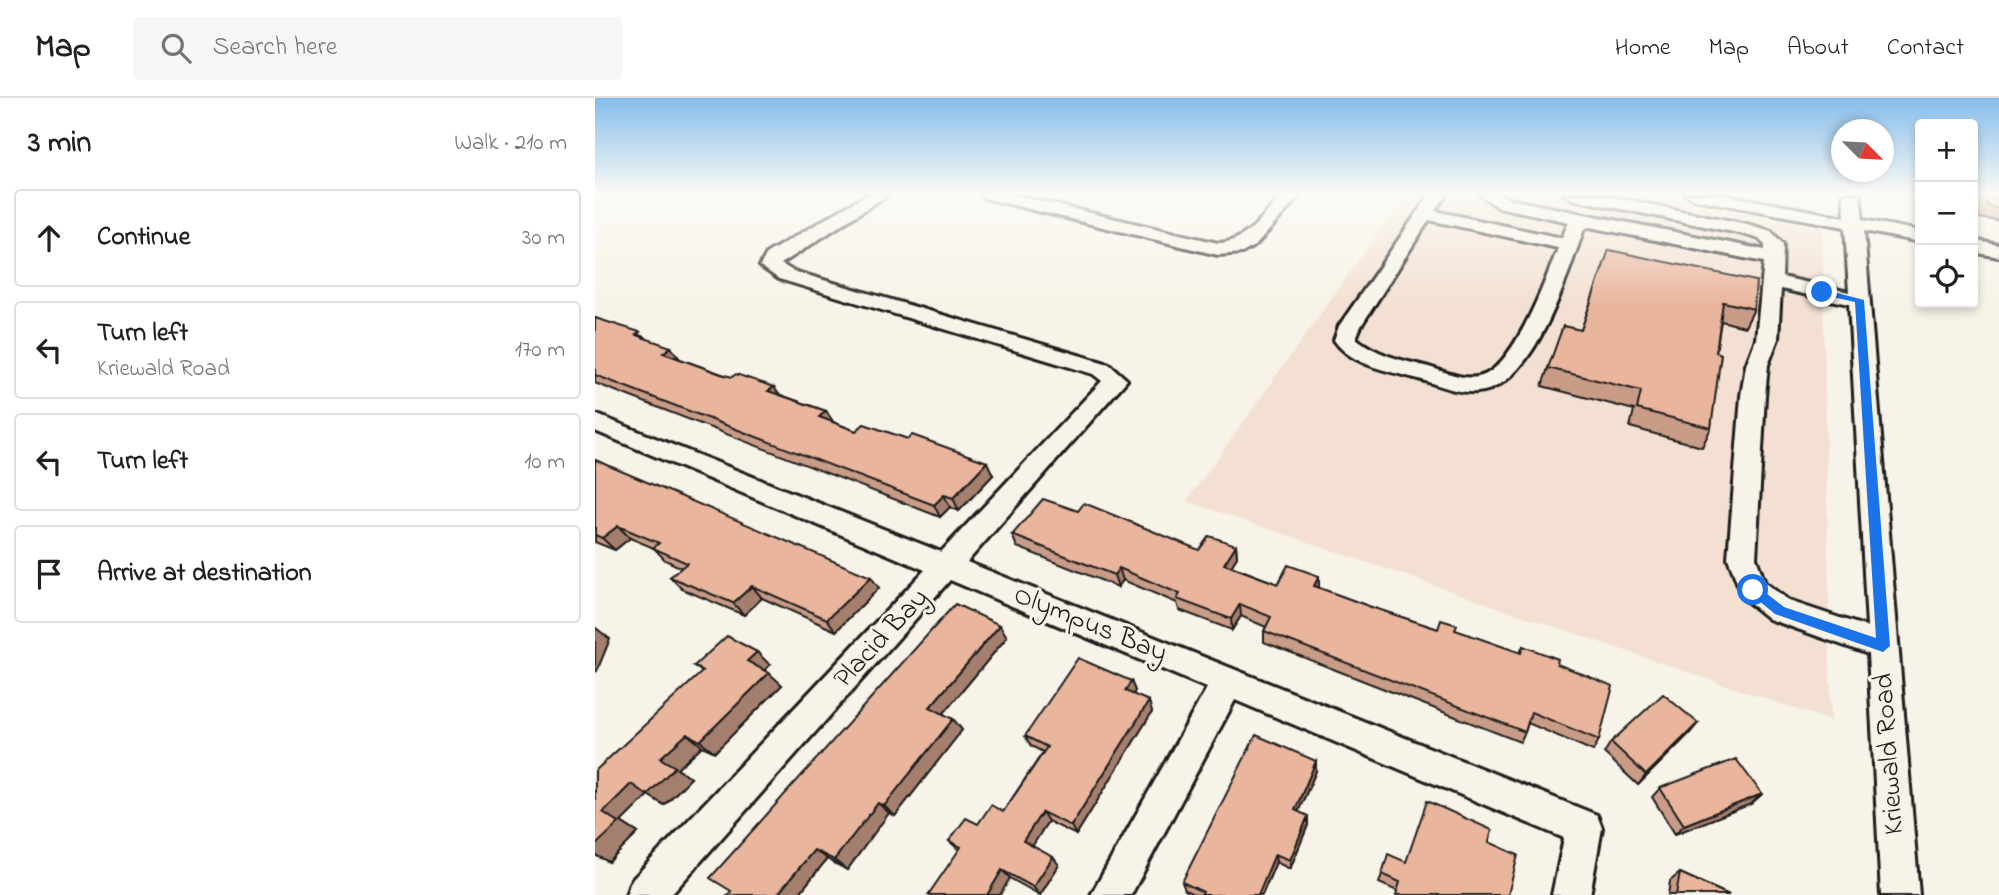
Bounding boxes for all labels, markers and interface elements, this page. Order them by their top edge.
search box [133,17,623,80]
text: Map [35,24,91,72]
icon: search [157,29,195,67]
text: Search here [213,29,337,67]
text: Home [1615,31,1671,66]
text: Map [1709,31,1749,66]
text: About [1787,31,1849,66]
text: Contact [1887,31,1964,66]
north arrow [1831,119,1894,182]
map controls [1915,119,1978,308]
button: + [1915,119,1978,182]
text: 3 min [28,122,91,166]
text: Walk · 210 m [454,127,567,160]
button: − [1915,182,1978,245]
icon: ahead [30,219,68,257]
text: Continue [97,219,190,257]
text: 30 m [522,222,565,255]
button: locate [1915,245,1978,308]
route end [1806,276,1837,307]
text: Turn left [97,315,188,353]
icon: left [30,331,68,369]
text: 170 m [515,334,565,367]
text: Kriewald Road [97,353,230,386]
icon: left [30,443,68,481]
text: Turn left [97,443,188,481]
text: 10 m [524,446,565,479]
icon: arrive [30,555,68,593]
text: Arrive at destination [97,555,312,593]
route start [1737,574,1768,605]
street label: Olympus Bay [1007,576,1173,674]
street label: Placid Bay [825,580,939,698]
street label: Kriewald Road [1864,672,1916,836]

